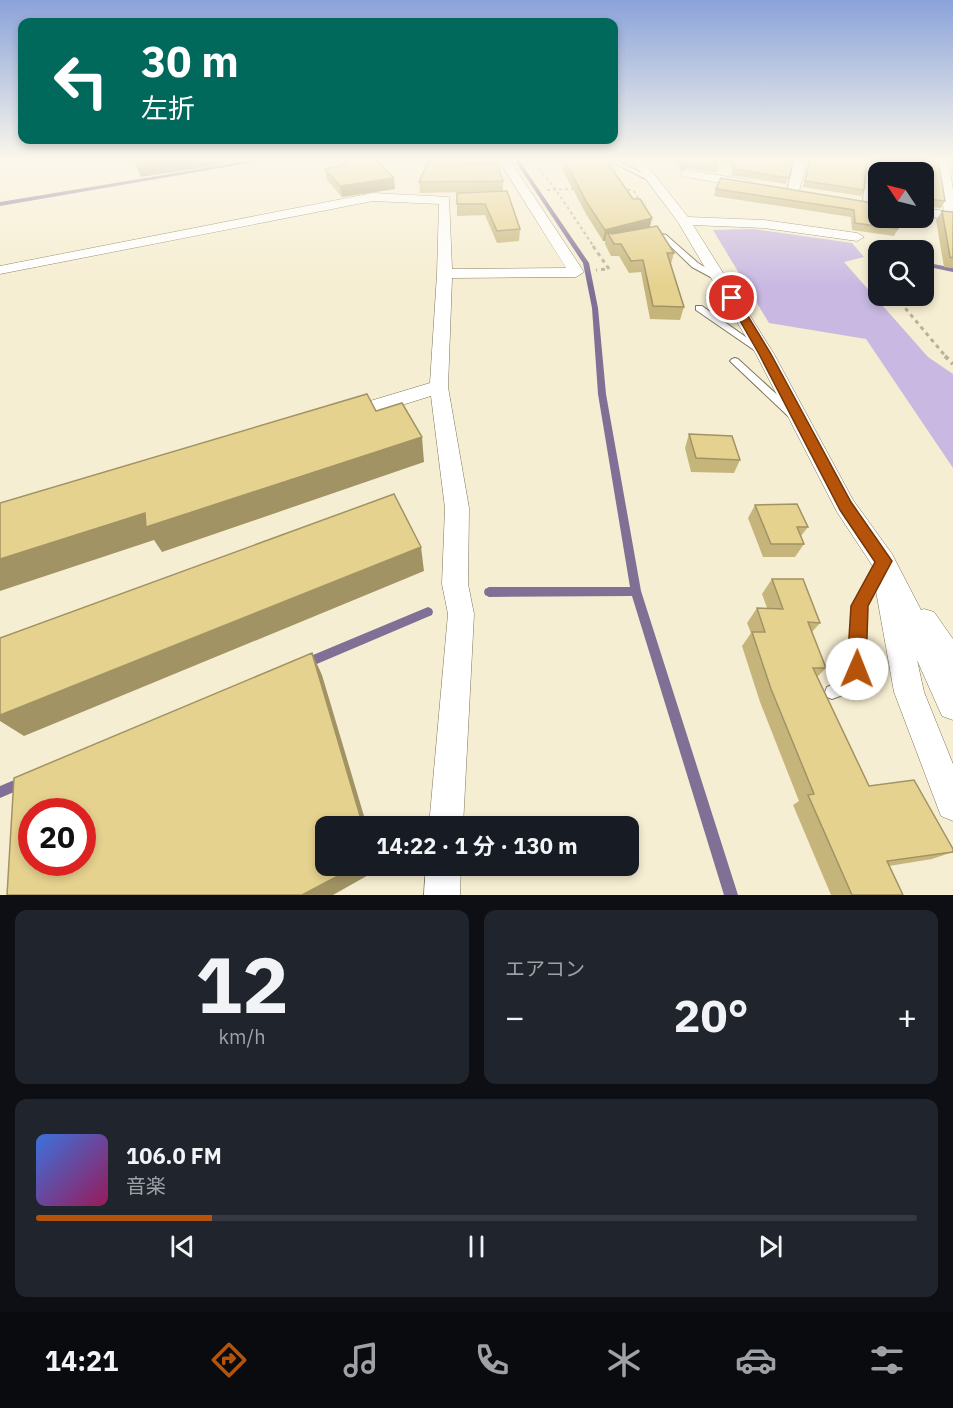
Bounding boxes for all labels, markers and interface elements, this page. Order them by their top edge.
text: 30 m [141,34,239,89]
icon: left [42,42,120,120]
text: 左折 [141,90,195,125]
north arrow [868,162,934,228]
map controls [868,162,934,306]
button: search [868,240,934,306]
pin [706,272,757,323]
icon: arrive [715,281,748,314]
position arrow [825,637,889,701]
speed limit sign: 20 [18,798,96,876]
text: 14:22 · 1 分 · 130 m [376,831,578,860]
text: 12 [195,933,289,1034]
text: エアコン [505,955,585,982]
text: 20° [673,986,749,1044]
text: − [505,995,525,1038]
text: + [897,995,917,1038]
text: km/h [218,1023,266,1050]
text: 106.0 FM [126,1141,222,1170]
text: 音楽 [126,1172,166,1199]
icon: previous [166,1230,199,1263]
icon: pause [460,1230,493,1263]
icon: next [754,1230,787,1263]
icon: directions [208,1339,250,1381]
icon: music [340,1339,382,1381]
icon: phone [471,1339,513,1381]
icon: climate [603,1339,645,1381]
icon: car [735,1339,777,1381]
icon: filters [866,1339,908,1381]
text: 14:21 [45,1343,119,1378]

